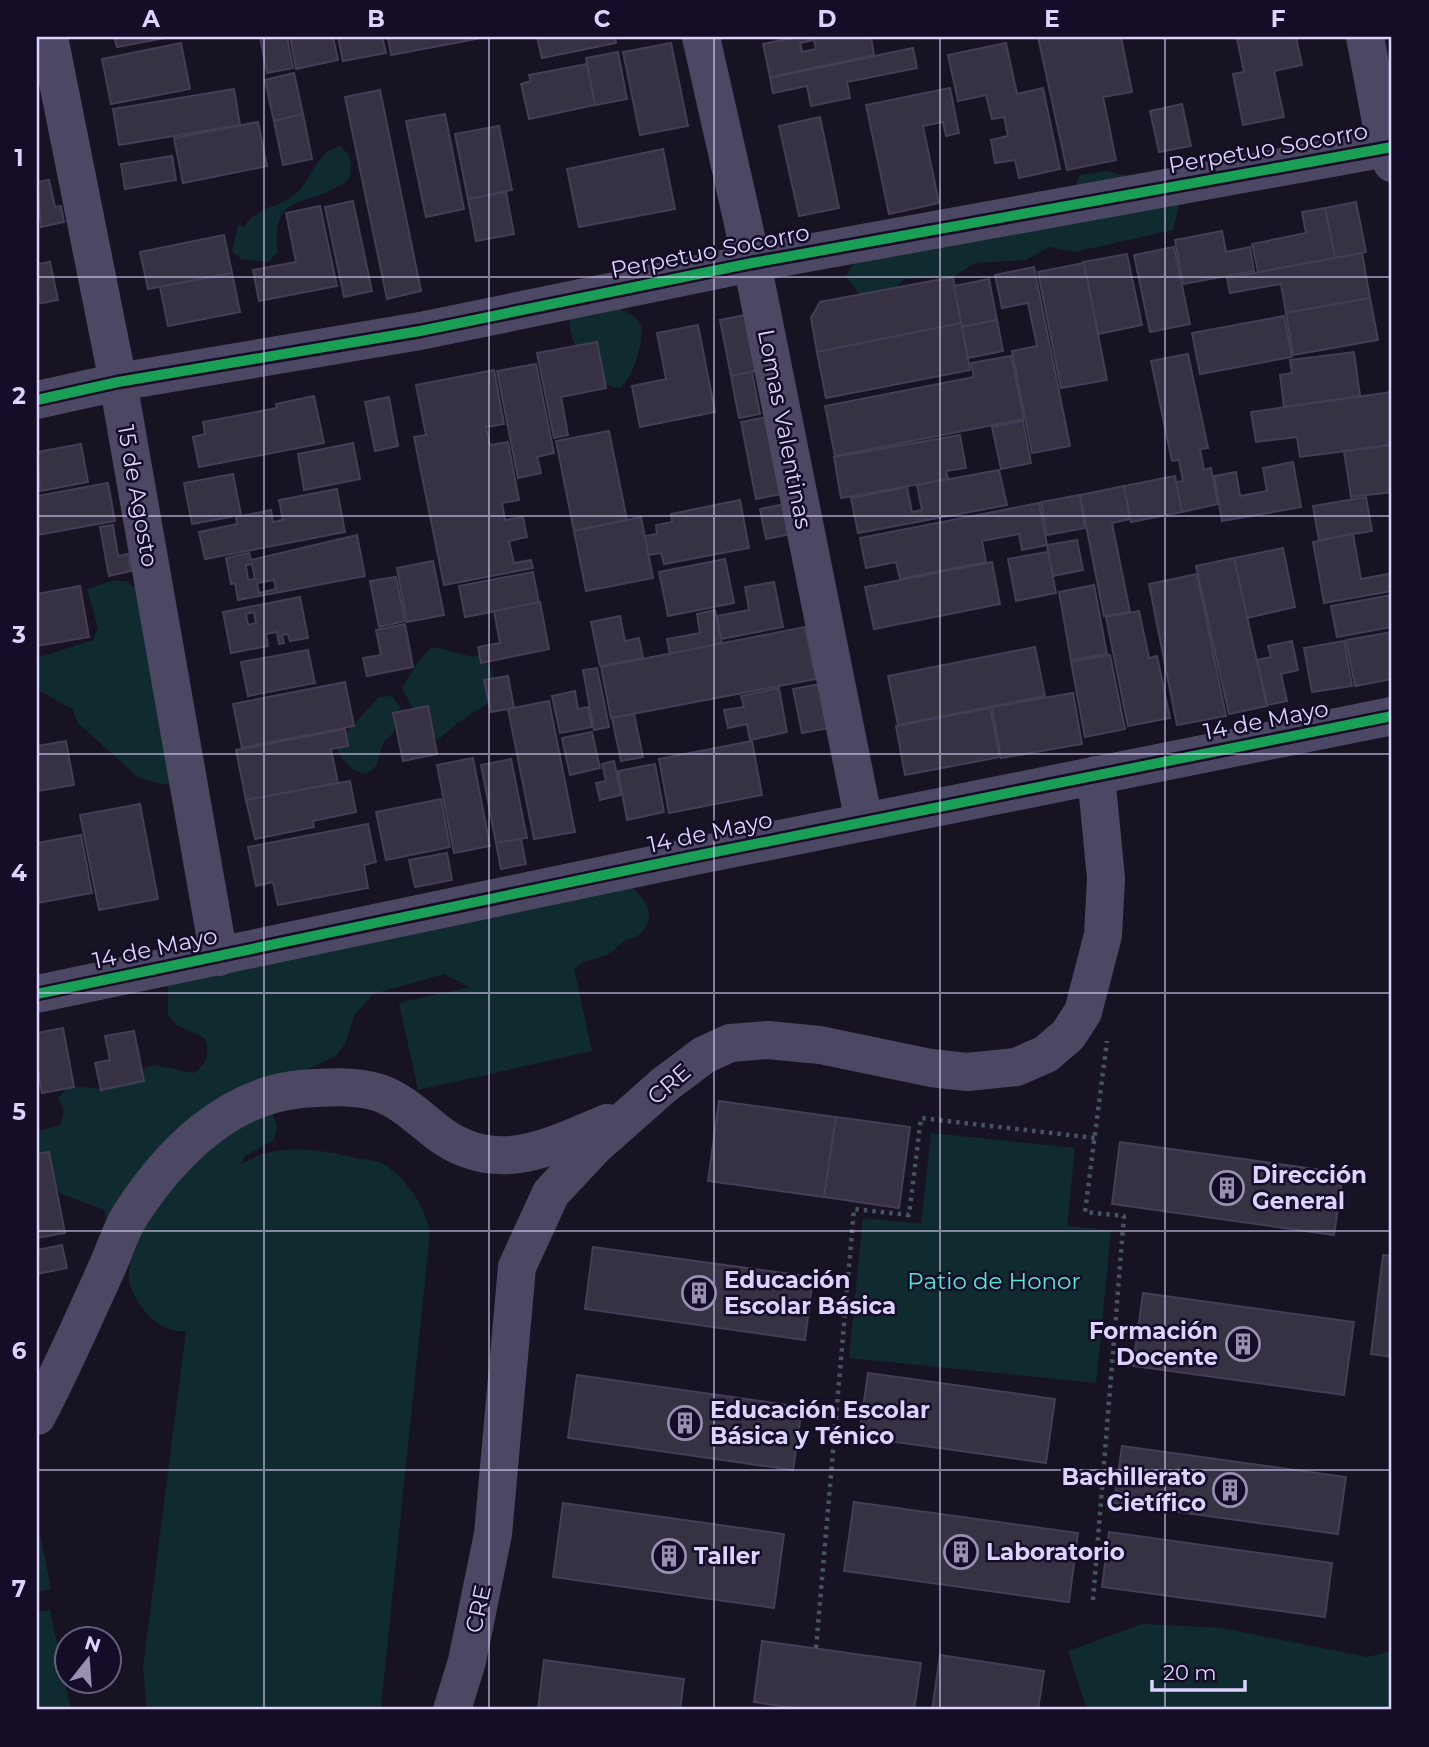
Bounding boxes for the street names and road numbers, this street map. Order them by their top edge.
street label: Perpetuo Socorro [1166,117,1370,179]
street label: Perpetuo Socorro [608,218,812,284]
street label: Lomas Valentinas [752,327,818,531]
street label: 15 de Agosto [112,423,164,569]
street label: 14 de Mayo [1201,694,1331,746]
street label: 14 de Mayo [645,805,775,859]
street label: 14 de Mayo [90,921,220,975]
street label: CRE [642,1058,696,1110]
street label: CRE [459,1582,497,1636]

